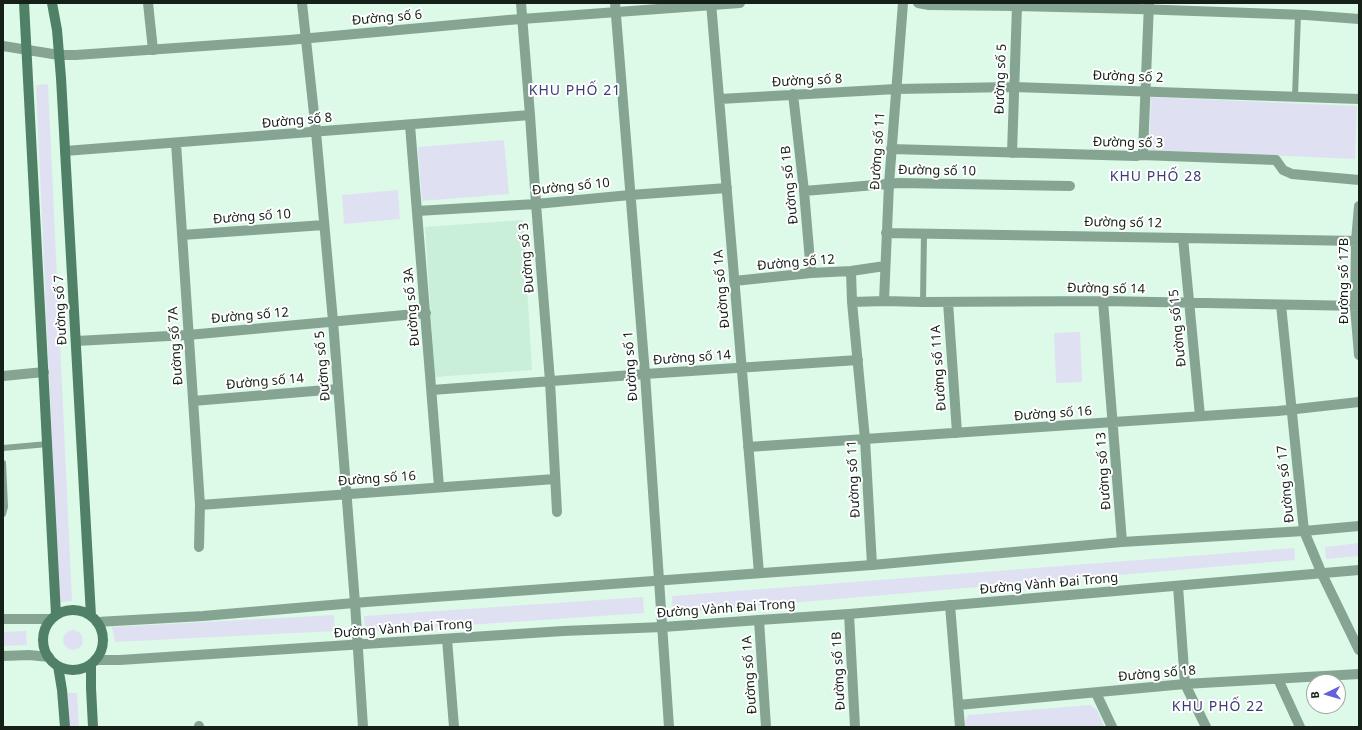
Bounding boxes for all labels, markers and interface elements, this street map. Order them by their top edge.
street label: Đường số 6 [351,7,423,29]
street label: Đường số 5 [992,43,1010,115]
street label: Đường số 2 [1092,68,1164,86]
street label: Đường số 8 [771,71,843,91]
district label: KHU PHỐ 21 [529,83,621,99]
street label: Đường số 8 [261,110,333,132]
street label: Đường số 11 [867,112,889,190]
street label: Đường số 3 [1093,135,1163,151]
street label: Đường số 1B [778,145,802,225]
street label: Đường số 10 [898,163,976,179]
district label: KHU PHỐ 28 [1110,169,1202,185]
street label: Đường số 10 [531,175,611,199]
street label: Đường số 10 [213,206,291,228]
street label: Đường số 12 [1084,215,1162,231]
street label: Đường số 3 [516,222,538,294]
street label: Đường số 17B [1336,238,1352,324]
street label: Đường số 1A [711,249,733,329]
street label: Đường số 12 [756,252,836,274]
street label: Đường số 3A [401,267,423,347]
street label: Đường số 7 [51,274,71,346]
street label: Đường số 14 [1067,281,1145,297]
street label: Đường số 15 [1166,288,1190,368]
street label: Đường số 12 [210,305,290,327]
street label: Đường số 7A [165,306,187,386]
street label: Đường số 11A [928,324,950,412]
street label: Đường số 5 [312,330,334,402]
street label: Đường số 1 [621,330,641,402]
street label: Đường số 14 [653,347,731,369]
street label: Đường số 14 [225,371,305,393]
street label: Đường số 16 [1014,403,1092,425]
street label: Đường số 13 [1093,432,1115,510]
street label: Đường số 11 [844,440,864,518]
street label: Đường số 17 [1274,444,1298,524]
street label: Đường số 16 [338,468,416,490]
street label: Đường Vành Đai Trong [979,570,1119,598]
street label: Đường Vành Đai Trong [656,596,796,622]
street label: Đường Vành Đai Trong [333,616,473,642]
street label: Đường số 1B [829,631,849,711]
street label: Đường số 1A [739,635,761,715]
street label: Đường số 18 [1117,663,1197,685]
north arrow [1306,674,1346,714]
text: B [1307,691,1322,699]
district label: KHU PHỐ 22 [1172,699,1264,715]

